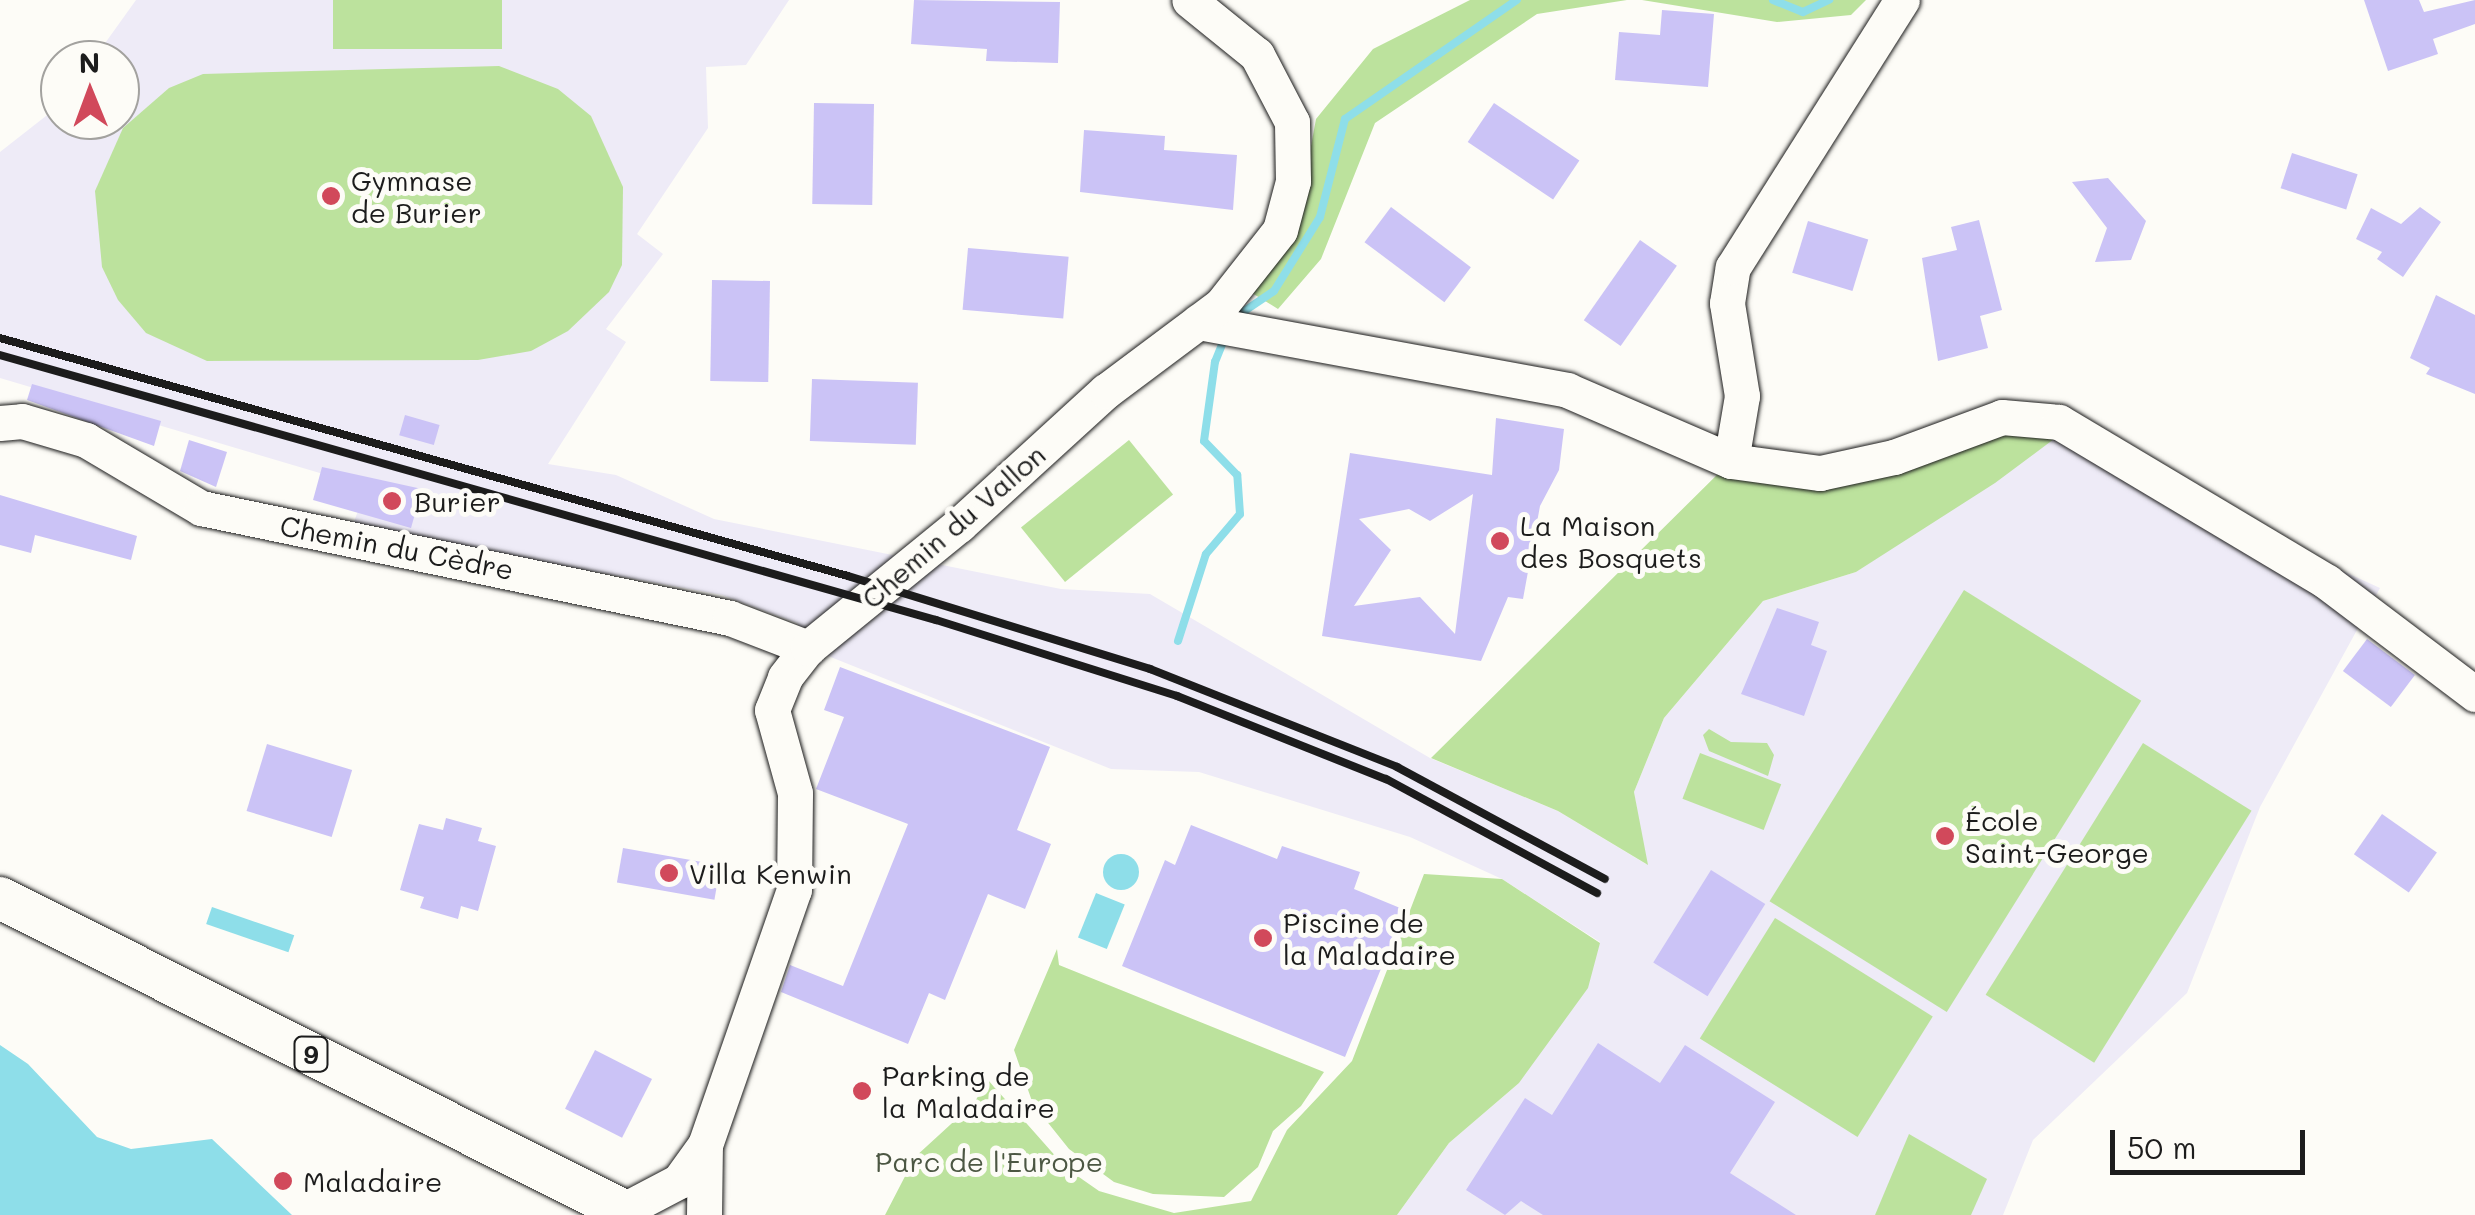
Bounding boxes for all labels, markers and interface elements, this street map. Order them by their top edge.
north arrow [40,40,140,140]
text: N [79,44,100,80]
place label: Gymnase de Burier [351,163,482,229]
marker: Gymnase de Burier [320,185,342,207]
street label: Chemin du Vallon [854,437,1052,615]
place label: Burier [414,484,501,518]
marker: Burier [379,488,405,514]
street label: Chemin du Cèdre [277,508,517,586]
place label: La Maison des Bosquets [1520,508,1702,574]
marker: La Maison des Bosquets [1489,530,1511,552]
place label: École Saint-George [1965,803,2149,869]
marker: École Saint-George [1934,825,1956,847]
place label: Villa Kenwin [689,856,852,890]
marker: Villa Kenwin [658,862,680,884]
place label: Piscine de la Maladaire [1283,905,1456,971]
marker: Piscine de la Maladaire [1252,927,1274,949]
road number: 9 [291,1034,331,1074]
place label: Parking de la Maladaire [882,1058,1055,1124]
marker: Parking de la Maladaire [851,1080,873,1102]
scale bar [2115,1110,2310,1172]
text: 50 m [2127,1127,2197,1167]
park label: Parc de l'Europe [875,1144,1103,1178]
place label: Maladaire [303,1164,442,1198]
marker: Maladaire [272,1170,294,1192]

